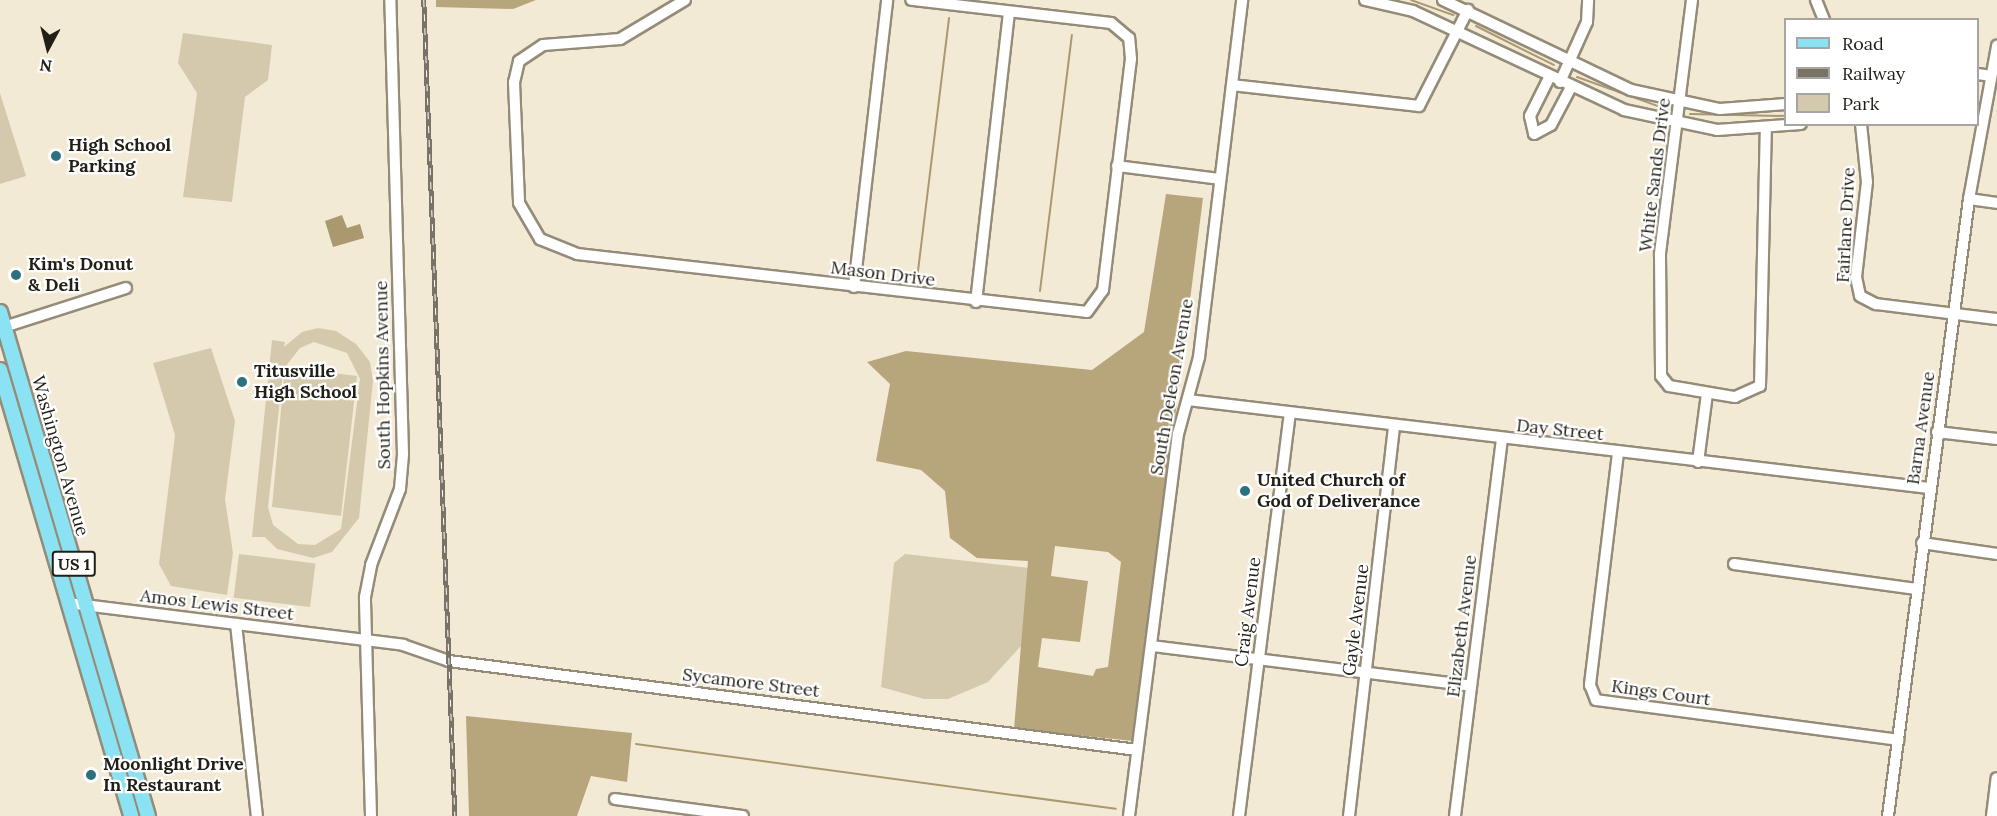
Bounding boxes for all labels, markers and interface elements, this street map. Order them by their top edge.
north arrow [18,18,78,78]
legend [1784,18,1979,126]
text: Road [1842,32,1884,55]
text: N [38,55,53,77]
text: Railway [1842,62,1905,85]
text: Park [1842,92,1879,115]
street label: White Sands Drive [1635,97,1675,253]
place label: High School Parking [68,135,171,178]
marker: High School Parking [49,149,63,163]
street label: Fairlane Drive [1832,167,1860,283]
place label: Kim's Donut & Deli [28,254,133,296]
street label: Mason Drive [829,257,937,291]
marker: Kim's Donut & Deli [9,268,23,282]
street label: South Hopkins Avenue [371,280,395,470]
street label: South Deleon Avenue [1146,297,1198,477]
place label: Titusville High School [254,361,357,404]
street label: Barna Avenue [1902,370,1940,486]
street label: Washington Avenue [27,373,93,539]
marker: Titusville High School [235,375,249,389]
street label: Day Street [1515,415,1605,445]
place label: United Church of God of Deliverance [1257,470,1420,512]
marker: United Church of God of Deliverance [1238,484,1252,498]
road number: US 1 [52,551,97,577]
street label: Elizabeth Avenue [1443,554,1481,698]
street label: Craig Avenue [1231,556,1265,668]
street label: Gayle Avenue [1338,563,1374,677]
street label: Amos Lewis Street [139,585,295,625]
street label: Sycamore Street [681,664,821,702]
street label: Kings Court [1610,675,1712,711]
place label: Moonlight Drive In Restaurant [103,754,244,796]
marker: Moonlight Drive In Restaurant [84,768,98,782]

